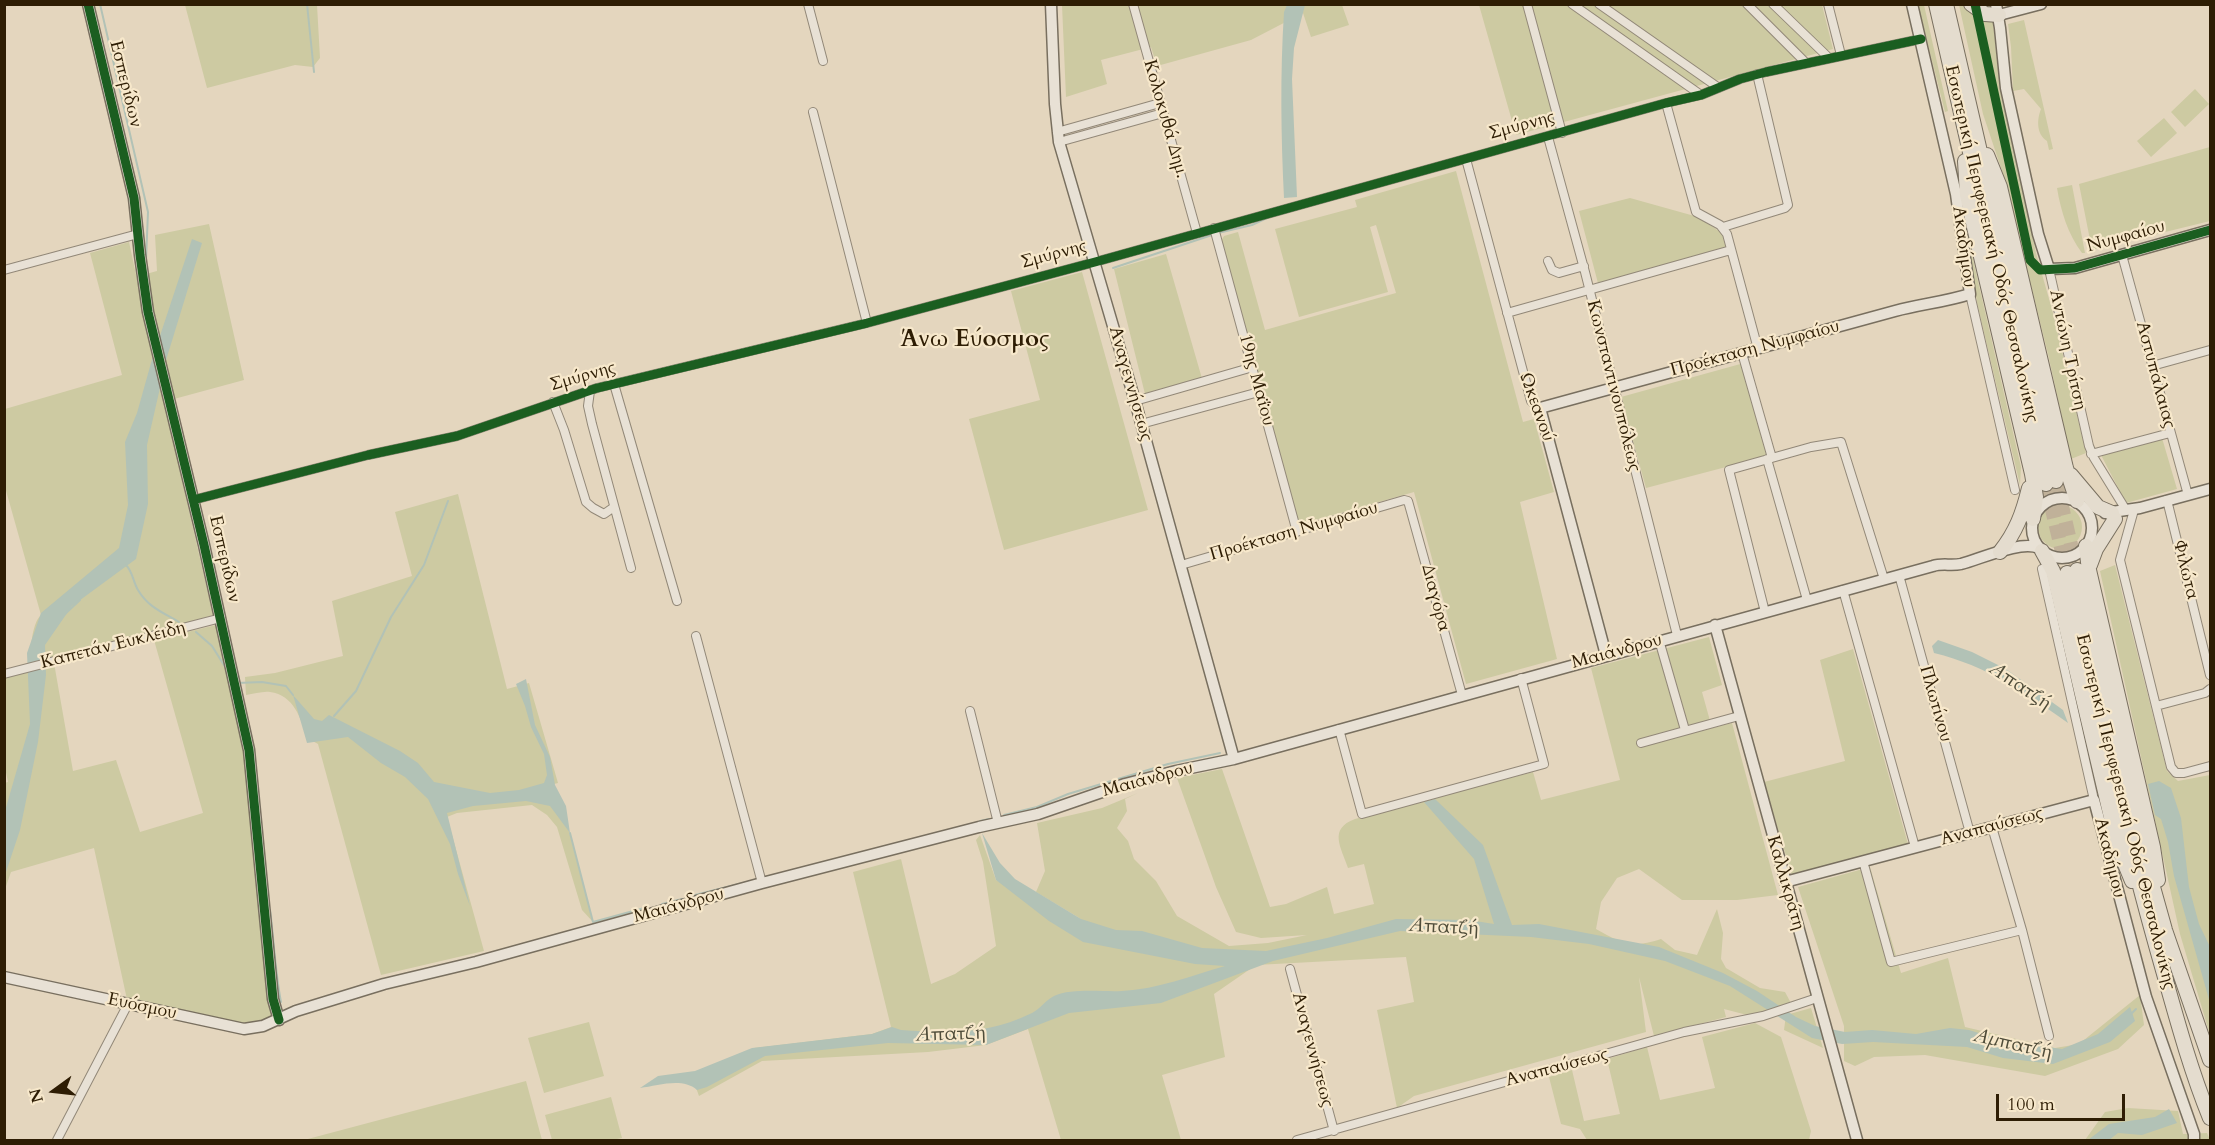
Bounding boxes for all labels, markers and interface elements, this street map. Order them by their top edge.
street label: Εσπερίδων [104,38,146,130]
street label: Κολοκυθά Δημ. [1138,57,1192,181]
street label: Εσωτερική Περιφερειακή Οδός Θεσσαλονίκης [1939,63,2043,425]
street label: Σμύρνης [1487,107,1557,145]
street label: Ακαδήμου [1947,205,1979,289]
street label: Νυμφαίου [2084,216,2168,258]
street label: Σμύρνης [1019,236,1089,274]
street label: Αντώνη Τρίτση [2044,288,2090,412]
street label: Κωνσταντινουπόλεως [1581,298,1645,474]
street label: Προέκταση Νυμφαίου [1668,316,1842,382]
street label: Αστυπάλαιας [2130,319,2180,431]
street label: Αναγεννήσεως [1103,324,1157,444]
district label: Άνω Εύοσμος [901,326,1049,354]
street label: 19ης Μαΐου [1233,332,1279,428]
street label: Σμύρνης [548,357,618,397]
street label: Ωκεανού [1514,370,1558,444]
street label: Προέκταση Νυμφαίου [1207,498,1381,566]
street label: Εσπερίδων [203,513,245,605]
street label: Φιλώτα [2167,538,2203,602]
street label: Διαγόρα [1416,562,1454,634]
street label: Καπετάν Ευκλέιδη [38,618,188,674]
street label: Μαιάνδρου [1569,630,1665,674]
street label: Εσωτερική Περιφερειακή Οδός Θεσσαλονίκης [2070,632,2180,992]
water label: Απατζή [1984,657,2056,717]
street label: Πλωτίνου [1914,663,1956,745]
street label: Μαιάνδρου [1100,758,1196,802]
street label: Αναπαύσεως [1938,803,2046,851]
street label: Ακαδήμου [2089,816,2129,900]
street label: Καλλικράτη [1761,833,1809,933]
street label: Μαιάνδρου [631,884,727,928]
water label: Απατζή [1408,914,1480,942]
street label: Ευόσμου [105,989,179,1025]
street label: Αναγεννήσεως [1286,990,1338,1110]
water label: Απατζή [915,1022,987,1048]
water label: Αμπατζή [1971,1024,2055,1066]
street label: Αναπαύσεως [1503,1044,1611,1092]
north arrow [24,1061,84,1121]
scale bar [1999,1082,2128,1120]
text: N [24,1086,49,1105]
text: 100 m [2007,1092,2055,1117]

